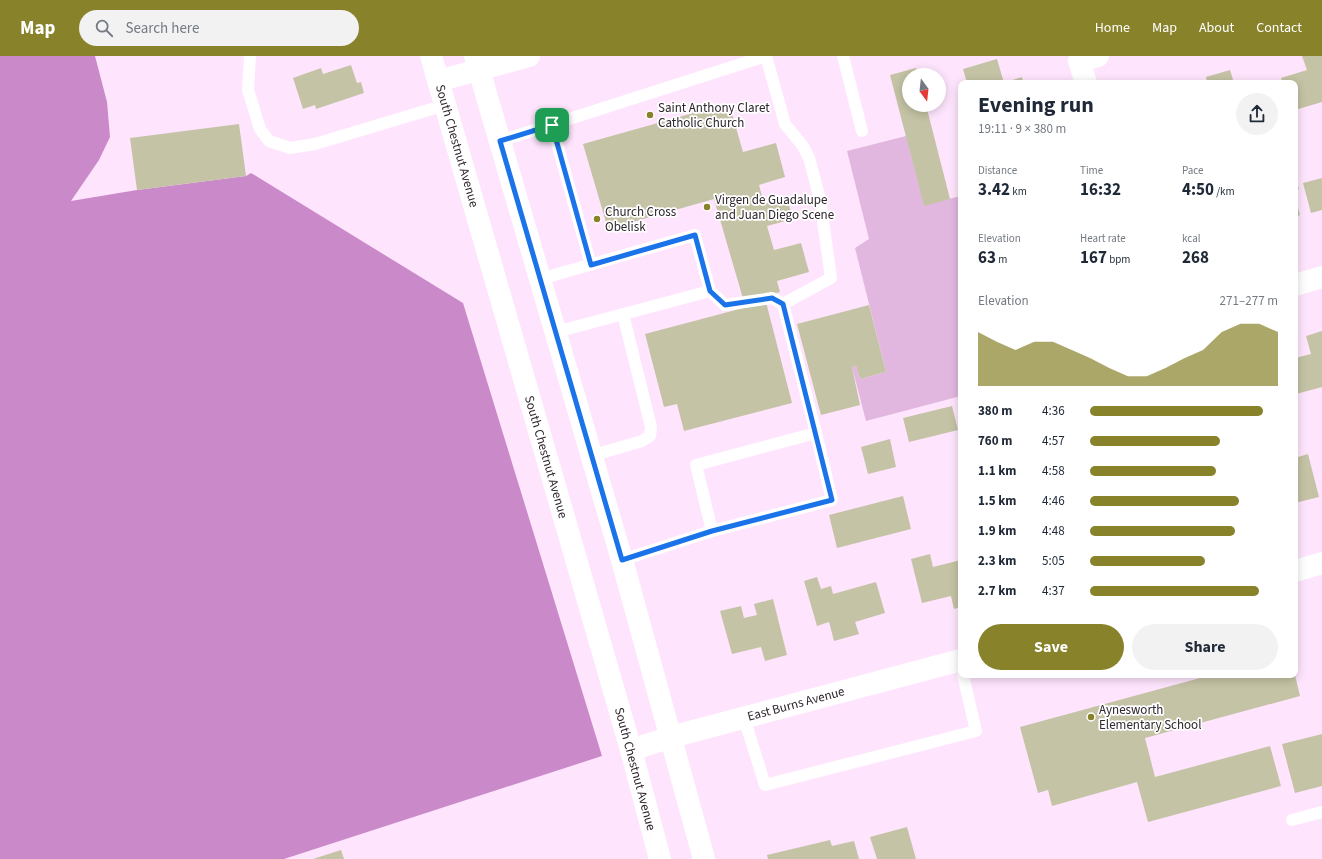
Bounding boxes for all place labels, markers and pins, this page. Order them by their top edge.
place label: Saint Anthony Claret Catholic Church [658,99,770,132]
pin [535,108,569,142]
marker: Saint Anthony Claret Catholic Church [645,110,655,120]
place label: Virgen de Guadalupe and Juan Diego Scene [715,191,834,224]
marker: Virgen de Guadalupe and Juan Diego Scene [702,202,712,212]
place label: Church Cross Obelisk [605,203,677,236]
marker: Church Cross Obelisk [592,214,602,224]
place label: Aynesworth Elementary School [1099,701,1201,734]
marker: Aynesworth Elementary School [1086,712,1096,722]

